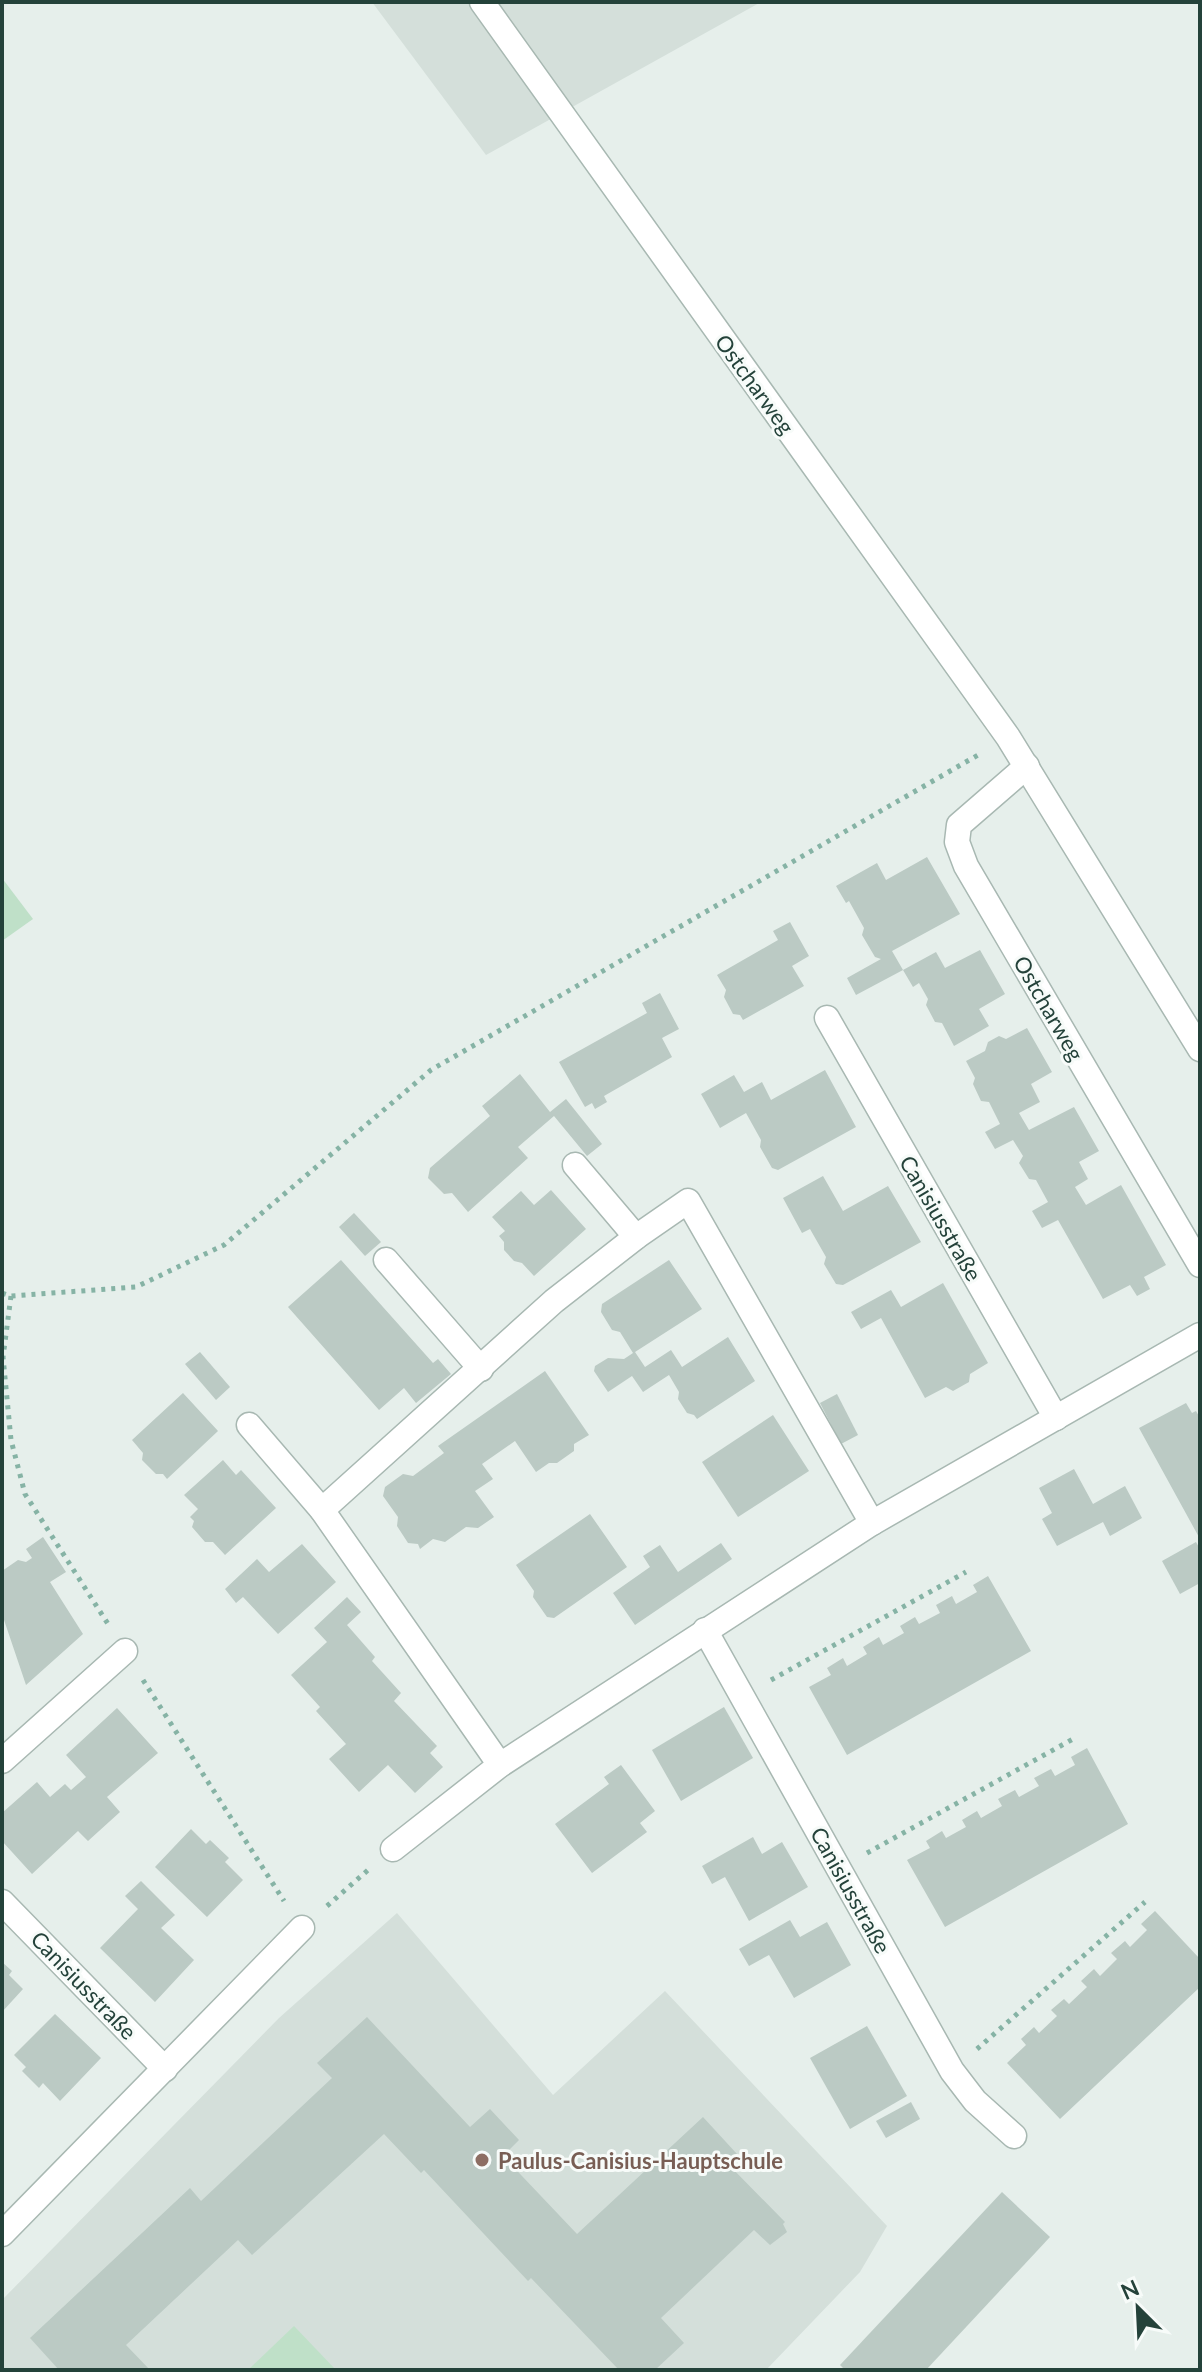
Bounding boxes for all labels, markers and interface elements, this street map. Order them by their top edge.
street label: Ostcharweg [710,329,800,439]
street label: Ostcharweg [1008,951,1090,1065]
street label: Canisiusstraße [894,1150,988,1286]
street label: Canisiusstraße [805,1822,897,1958]
street label: Canisiusstraße [26,1925,142,2045]
place label: Paulus-Canisius-Hauptschule [498,2147,783,2174]
marker: Paulus-Canisius-Hauptschule [473,2151,491,2169]
north arrow [1098,2268,1178,2348]
text: N [1116,2273,1143,2305]

